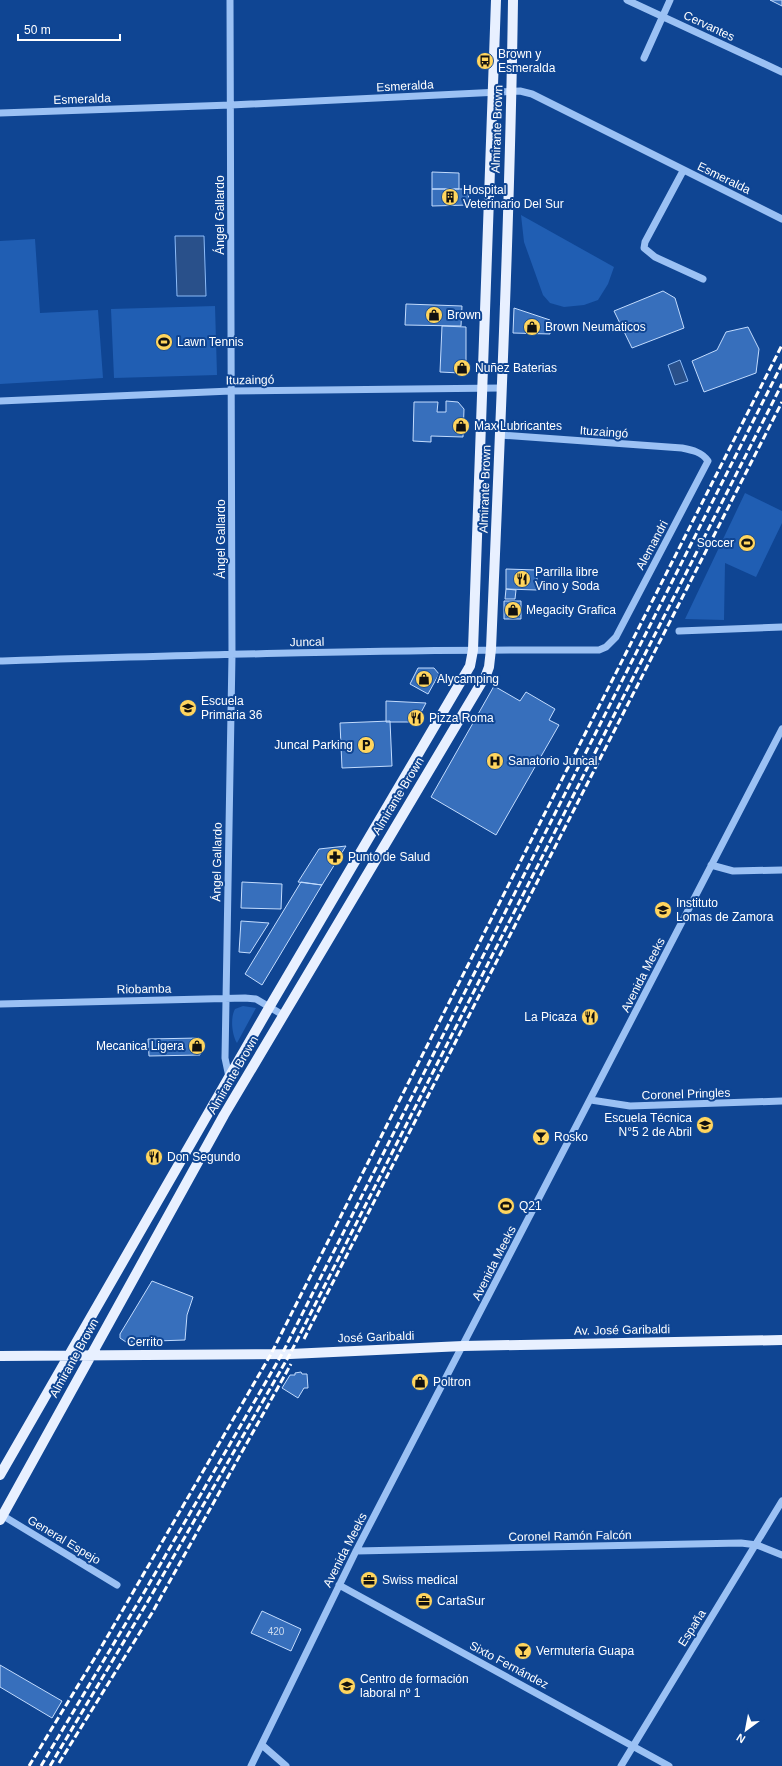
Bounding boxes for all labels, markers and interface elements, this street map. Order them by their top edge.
street label: Cervantes [681,8,737,44]
scale bar [18,16,120,42]
text: 50 m [24,23,51,37]
place label: Brown y Esmeralda [498,47,556,75]
bus stop icon: Brown y Esmeralda [475,51,495,71]
street label: Esmeralda [376,77,434,94]
street label: Almirante Brown [488,85,506,173]
street label: Esmeralda [53,91,111,107]
street label: Esmeralda [695,159,753,197]
street label: Ángel Gallardo [212,175,227,255]
place label: Hospital Veterinario Del Sur [463,183,564,211]
building icon: Hospital Veterinario Del Sur [440,187,460,207]
shop icon: Brown [424,305,444,325]
place label: Brown [447,308,481,322]
shop icon: Brown Neumaticos [522,317,542,337]
place label: Brown Neumaticos [545,320,646,334]
sports icon: Lawn Tennis [154,332,174,352]
place label: Lawn Tennis [177,335,244,349]
shop icon: Nuñez Baterias [452,358,472,378]
place label: Nuñez Baterias [475,361,557,375]
street label: Ituzaingó [226,373,275,387]
shop icon: Max Lubricantes [451,416,471,436]
place label: Max Lubricantes [474,419,562,433]
street label: Ituzaingó [579,423,629,441]
street label: Almirante Brown [476,445,494,533]
street label: Ángel Gallardo [213,499,228,579]
street label: Alemandri [633,518,671,572]
sports icon: Soccer [737,533,757,553]
place label: Soccer [697,536,734,550]
place label: Parrilla libre Vino y Soda [535,565,600,593]
restaurant icon: Parrilla libre Vino y Soda [512,569,532,589]
shop icon: Megacity Grafica [503,600,523,620]
place label: Megacity Grafica [526,603,616,617]
street label: Juncal [290,635,324,649]
shop icon: Alycamping [414,669,434,689]
place label: Alycamping [437,672,499,686]
place label: Escuela Primaria 36 [201,694,263,722]
school or university icon: Escuela Primaria 36 [178,698,198,718]
restaurant icon: Pizza Roma [406,708,426,728]
place label: Pizza Roma [429,711,494,725]
parking icon: Juncal Parking [356,735,376,755]
place label: Juncal Parking [274,738,353,752]
hospital icon: Sanatorio Juncal [485,751,505,771]
place label: Sanatorio Juncal [508,754,597,768]
street label: Almirante Brown [369,755,427,837]
street label: Ángel Gallardo [208,822,225,902]
pharmacy icon: Punto de Salud [325,847,345,867]
place label: Punto de Salud [348,850,430,864]
place label: Instituto Lomas de Zamora [676,896,774,924]
school or university icon: Instituto Lomas de Zamora [653,900,673,920]
street label: Avenida Meeks [618,935,668,1015]
street label: Riobamba [117,982,172,996]
restaurant icon: La Picaza [580,1007,600,1027]
place label: La Picaza [524,1010,577,1024]
street label: Almirante Brown [205,1033,261,1117]
shop icon: Mecanica Ligera [187,1036,207,1056]
place label: Mecanica Ligera [96,1039,184,1053]
street label: Coronel Pringles [641,1085,731,1103]
place label: Escuela Técnica N°5 2 de Abril [604,1111,692,1139]
school or university icon: Escuela Técnica N°5 2 de Abril [695,1115,715,1135]
bar icon: Rosko [531,1127,551,1147]
place label: Rosko [554,1130,588,1144]
restaurant icon: Don Segundo [144,1147,164,1167]
place label: Don Segundo [167,1150,241,1164]
sports icon: Q21 [496,1196,516,1216]
place label: Q21 [519,1199,542,1213]
street label: Avenida Meeks [469,1223,519,1303]
street label: Almirante Brown [47,1316,101,1400]
street label: Av. José Garibaldi [574,1322,670,1338]
street label: José Garibaldi [337,1329,415,1345]
street label: Cerrito [127,1335,163,1349]
shop icon: Poltron [410,1372,430,1392]
place label: Poltron [433,1375,471,1389]
street label: Avenida Meeks [320,1510,370,1590]
street label: General Espejo [25,1513,103,1567]
street label: Coronel Ramón Falcón [508,1528,632,1544]
office icon: Swiss medical [359,1570,379,1590]
place label: Swiss medical [382,1573,458,1587]
office icon: CartaSur [414,1591,434,1611]
place label: CartaSur [437,1594,485,1608]
street label: España [675,1607,709,1649]
house number: 420 [268,1626,285,1637]
street label: Sixto Fernández [467,1638,551,1692]
bar icon: Vermutería Guapa [513,1641,533,1661]
place label: Vermutería Guapa [536,1644,634,1658]
place label: Centro de formación laboral nº 1 [360,1672,469,1700]
school or university icon: Centro de formación laboral nº 1 [337,1676,357,1696]
north arrow [726,1710,766,1750]
text: N [734,1731,747,1746]

